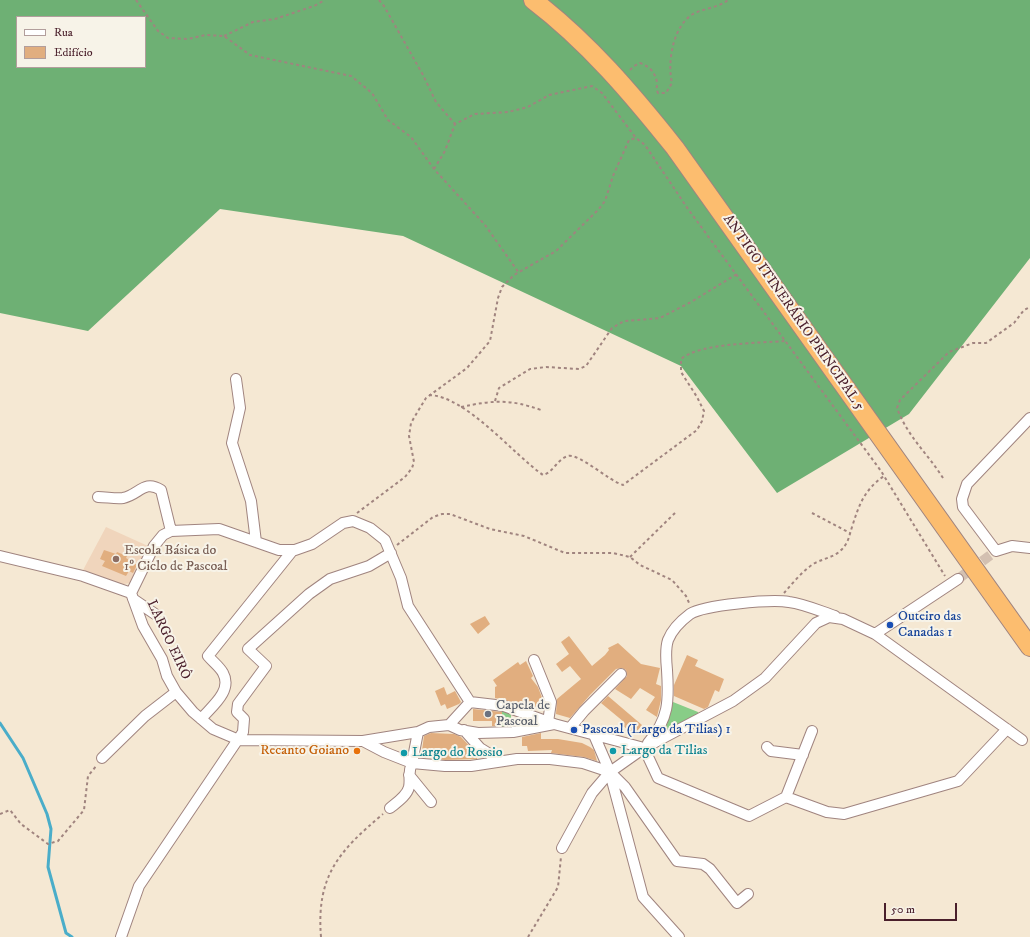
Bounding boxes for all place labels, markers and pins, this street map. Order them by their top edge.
place label: Escola Básica do 1º Ciclo de Pascoal [124,543,228,576]
marker: Escola Básica do 1º Ciclo de Pascoal [111,554,121,564]
place label: Outeiro das Canadas 1 [898,609,961,642]
marker: Outeiro das Canadas 1 [885,620,895,630]
place label: Capela de Pascoal [496,698,550,730]
marker: Capela de Pascoal [483,709,493,719]
place label: Pascoal (Largo da Tilias) 1 [582,722,731,738]
marker: Pascoal (Largo da Tilias) 1 [569,725,579,735]
place label: Recanto Goiano [260,743,349,759]
place label: Largo da Tilias [621,743,707,759]
place label: Largo do Rossio [412,745,502,761]
marker: Recanto Goiano [352,746,362,756]
marker: Largo da Tilias [608,746,618,756]
marker: Largo do Rossio [399,748,409,758]

